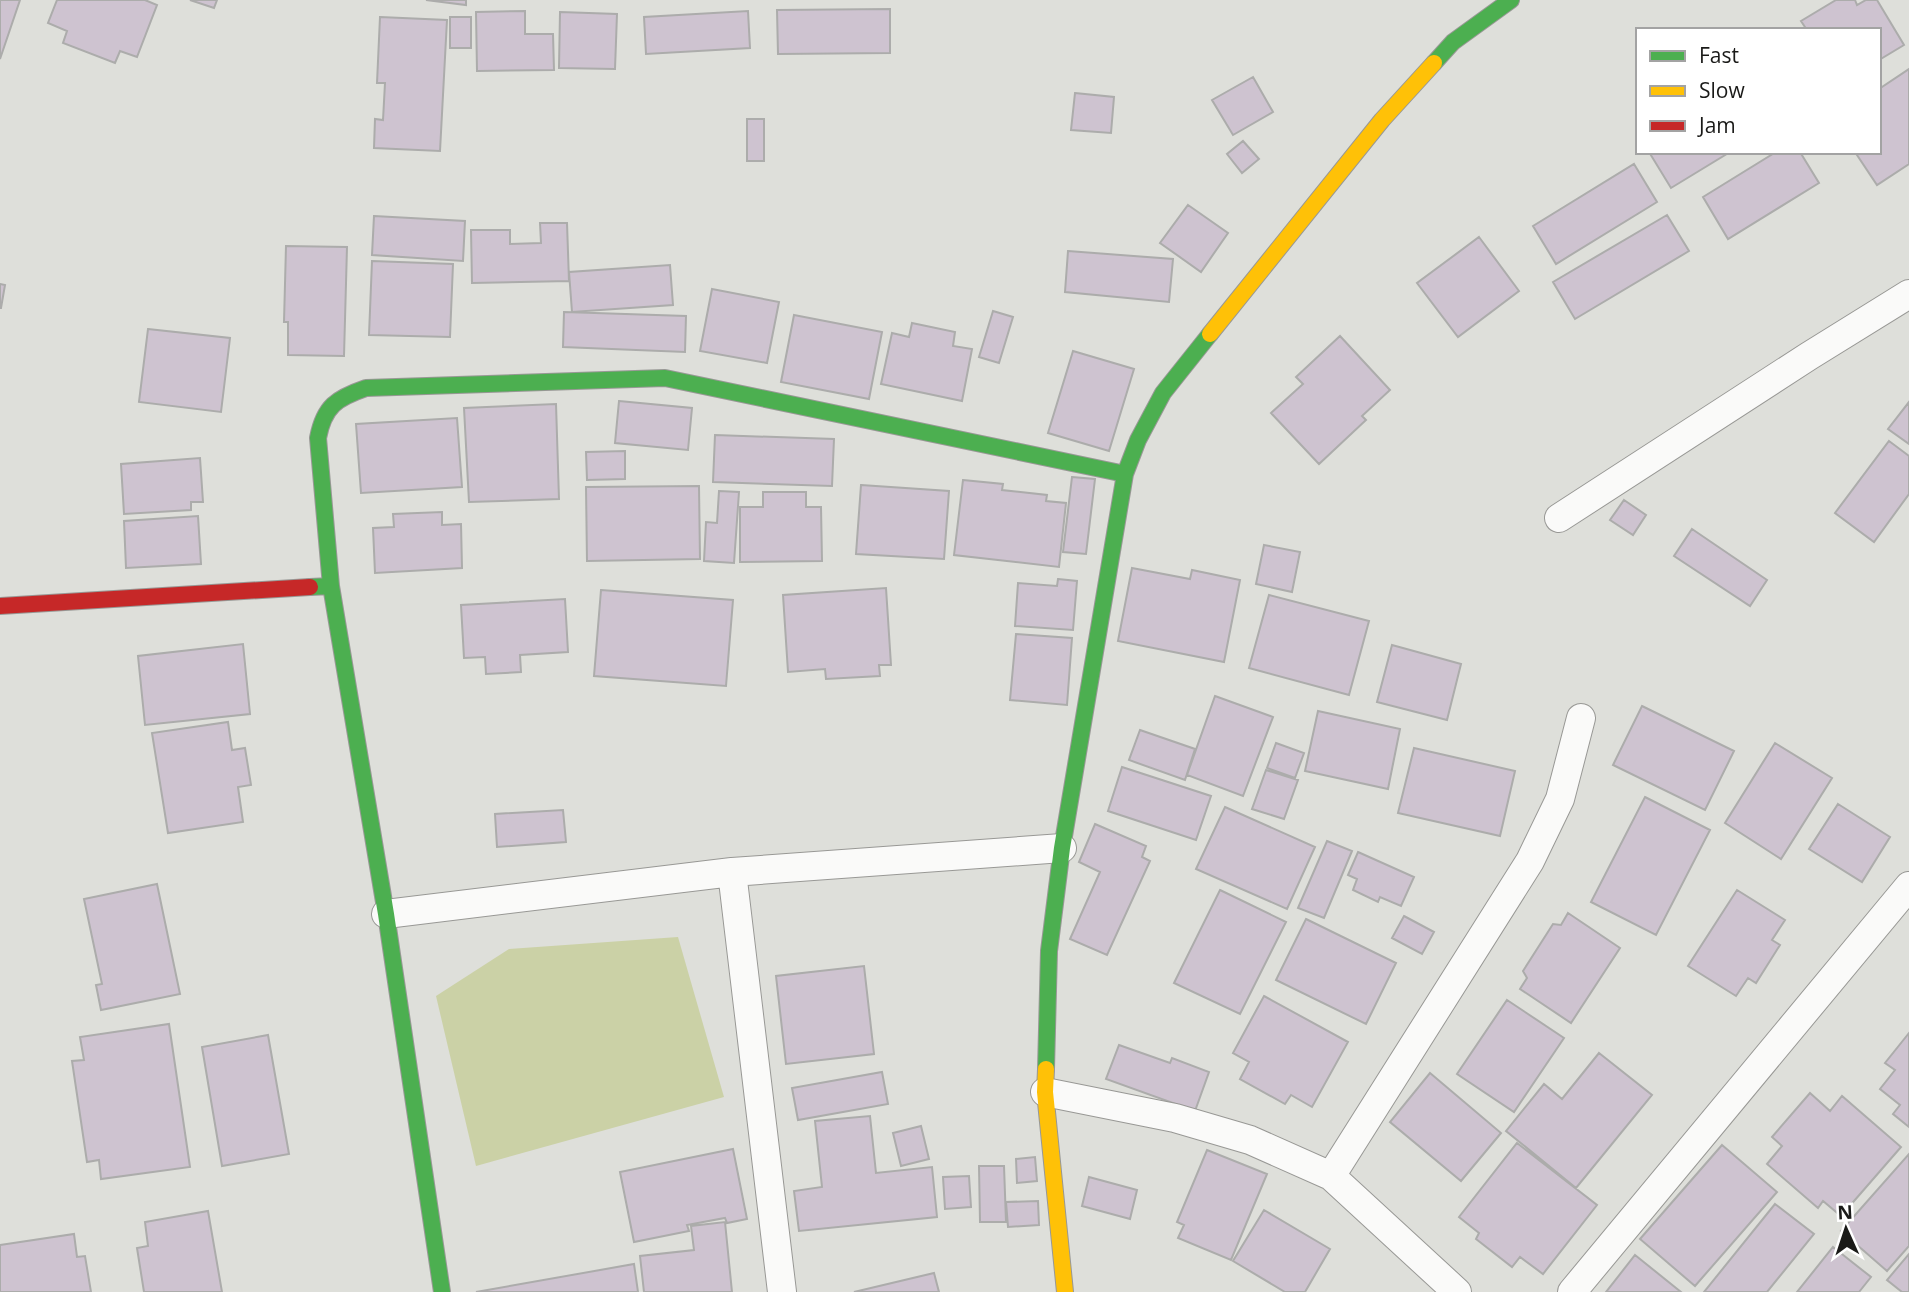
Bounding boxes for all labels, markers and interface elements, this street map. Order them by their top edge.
legend [1636,28,1881,154]
text: Fast [1699,41,1739,69]
text: Slow [1699,76,1745,104]
text: Jam [1697,111,1736,139]
north arrow [1811,1194,1881,1264]
text: N [1837,1199,1854,1225]

